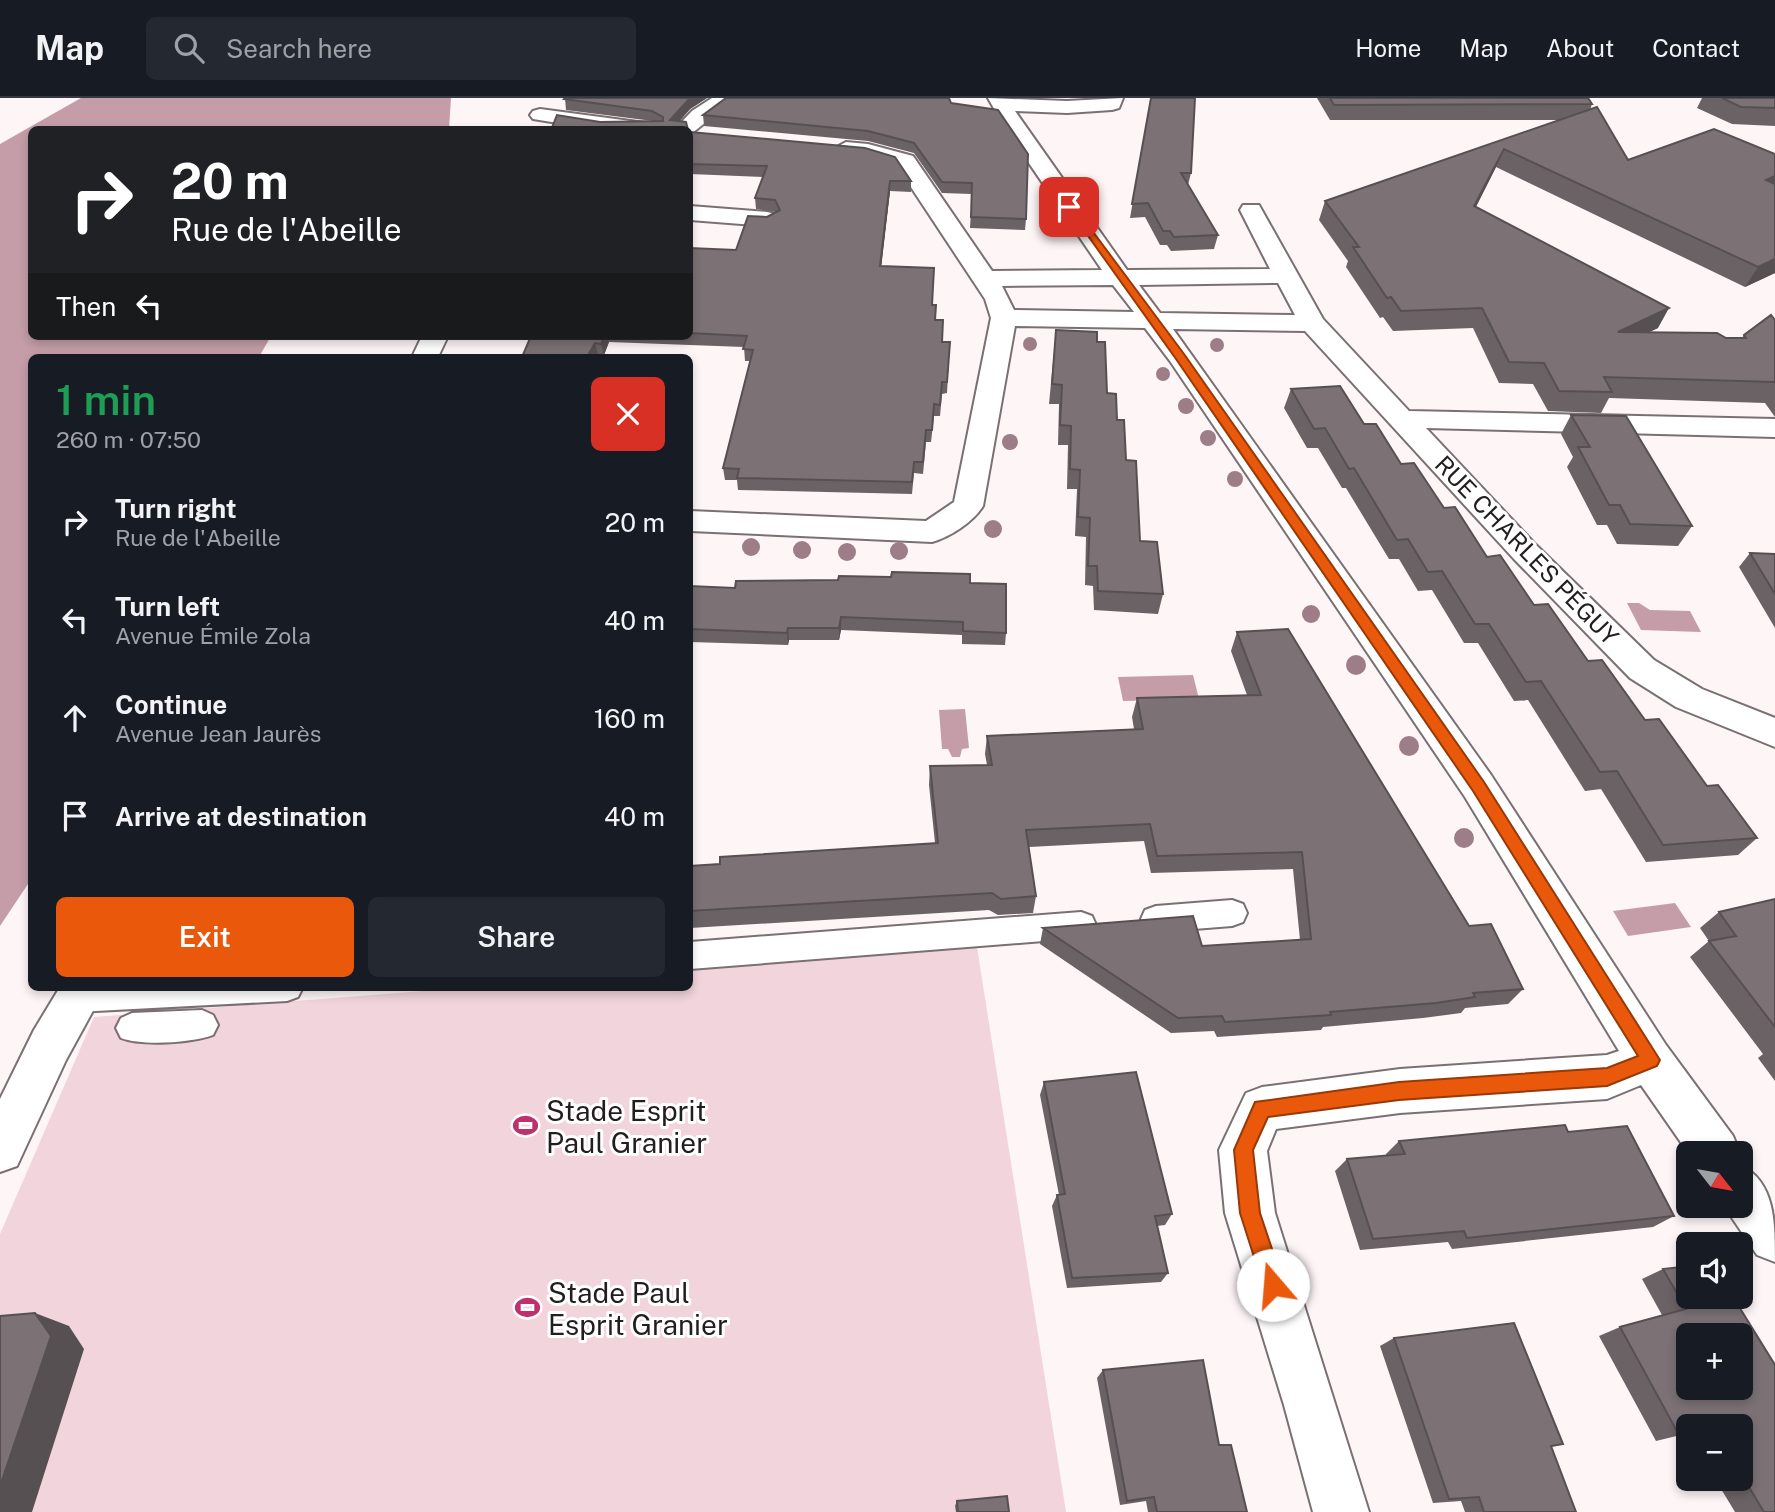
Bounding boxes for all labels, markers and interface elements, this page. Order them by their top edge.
search box [146,17,636,80]
text: Map [35,29,104,67]
icon: search [170,29,208,67]
text: Search here [226,33,372,64]
text: Home [1355,34,1421,62]
text: Map [1459,34,1508,62]
text: About [1546,34,1614,62]
text: Contact [1652,34,1740,62]
text: 20 m [171,152,289,210]
icon: right [56,154,147,245]
pin [1039,177,1099,237]
icon: arrive [1050,188,1088,226]
text: Rue de l'Abeille [171,211,402,248]
icon: left [130,287,168,325]
text: Then [56,291,116,322]
text: 1 min [56,375,156,424]
button: close [591,377,665,451]
text: 260 m · 07:50 [56,426,201,453]
street label: RUE CHARLES PÉGUY [1430,450,1625,650]
text: Turn right [115,493,237,524]
icon: right [56,503,94,541]
text: 20 m [605,507,665,538]
text: Rue de l'Abeille [115,524,281,551]
text: Turn left [115,591,220,622]
icon: left [56,601,94,639]
text: 40 m [604,605,665,636]
text: Avenue Émile Zola [115,622,311,649]
text: Continue [115,689,227,720]
icon: ahead [56,699,94,737]
text: 160 m [594,703,665,734]
text: Avenue Jean Jaurès [115,720,321,747]
icon: arrive [56,797,94,835]
text: Arrive at destination [115,801,367,832]
text: 40 m [604,801,665,832]
button: Exit [56,897,354,977]
button: Share [368,897,665,977]
place label: Stade Esprit Paul Granier [546,1094,707,1159]
sports icon: Stade Esprit Paul Granier [512,1112,540,1140]
north arrow [1676,1141,1754,1218]
map controls [1676,1141,1753,1491]
button: sound [1676,1232,1753,1309]
position arrow [1236,1248,1310,1322]
place label: Stade Paul Esprit Granier [548,1276,728,1341]
sports icon: Stade Paul Esprit Granier [514,1294,542,1322]
button: + [1676,1323,1753,1400]
button: − [1676,1414,1753,1491]

